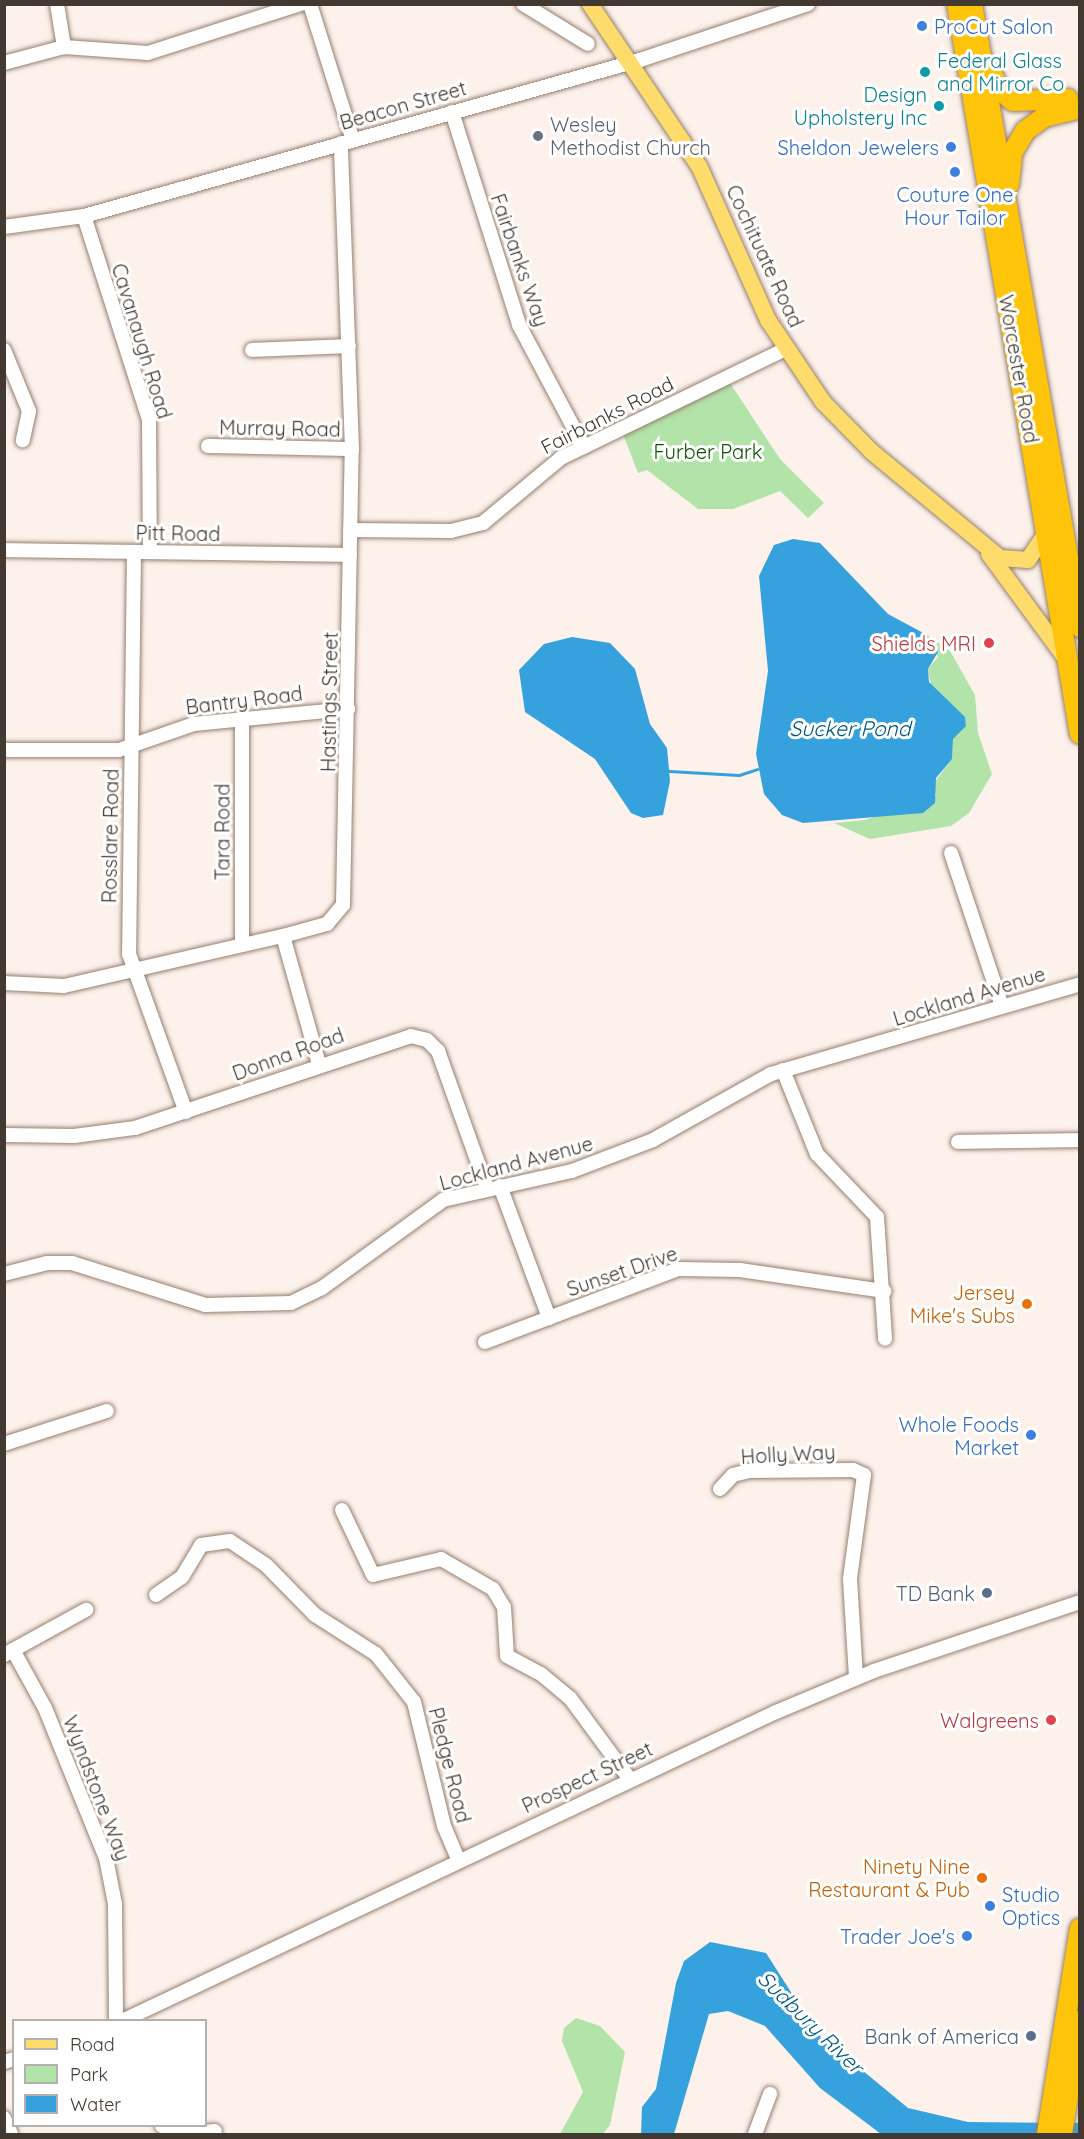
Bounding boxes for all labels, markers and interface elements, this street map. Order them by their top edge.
place label: ProCut Salon [934,14,1053,38]
marker: ProCut Salon [915,19,929,33]
place label: Federal Glass and Mirror Co [937,48,1064,95]
marker: Federal Glass and Mirror Co [918,65,932,79]
street label: Beacon Street [337,75,469,135]
place label: Design Upholstery Inc [794,83,927,130]
marker: Design Upholstery Inc [932,99,946,113]
place label: Wesley Methodist Church [550,112,711,159]
marker: Wesley Methodist Church [531,129,545,143]
place label: Sheldon Jewelers [778,135,939,159]
marker: Sheldon Jewelers [944,140,958,154]
marker: Couture One Hour Tailor [948,165,962,179]
street label: Cochituate Road [721,181,809,331]
place label: Couture One Hour Tailor [897,182,1013,229]
street label: Fairbanks Way [486,190,554,330]
street label: Cavanaugh Road [107,260,177,422]
street label: Worcester Road [994,293,1044,445]
street label: Fairbanks Road [537,371,677,459]
street label: Murray Road [219,415,341,441]
park label: Furber Park [653,439,763,463]
street label: Pitt Road [135,520,221,546]
place label: Shields MRI [872,631,976,655]
street label: Hastings Street [316,632,342,772]
marker: Shields MRI [980,634,998,652]
street label: Bantry Road [184,681,304,719]
water label: Sucker Pond [790,715,910,741]
street label: Rosslare Road [97,769,123,903]
street label: Tara Road [210,784,234,880]
street label: Lockland Avenue [890,961,1048,1031]
street label: Donna Road [229,1023,347,1085]
street label: Lockland Avenue [437,1131,595,1195]
street label: Sunset Drive [564,1241,680,1301]
place label: Jersey Mike's Subs [910,1280,1015,1327]
marker: Jersey Mike's Subs [1020,1297,1034,1311]
place label: Whole Foods Market [898,1412,1019,1459]
marker: Whole Foods Market [1024,1428,1038,1442]
street label: Holly Way [740,1440,836,1468]
place label: TD Bank [896,1581,975,1605]
marker: TD Bank [980,1586,994,1600]
street label: Pledge Road [424,1705,476,1825]
place label: Walgreens [940,1708,1039,1732]
street label: Wyndstone Way [58,1712,136,1864]
marker: Walgreens [1044,1713,1058,1727]
street label: Prospect Street [518,1736,656,1818]
place label: Ninety Nine Restaurant & Pub [808,1854,970,1901]
marker: Ninety Nine Restaurant & Pub [975,1871,989,1885]
place label: Studio Optics [1002,1882,1060,1929]
marker: Studio Optics [983,1899,997,1913]
place label: Trader Joe's [840,1924,955,1948]
marker: Trader Joe's [960,1929,974,1943]
water label: Sudbury River [753,1966,869,2078]
legend [12,2019,207,2127]
place label: Bank of America [864,2024,1019,2048]
marker: Bank of America [1024,2029,1038,2043]
text: Road [70,2033,115,2056]
text: Park [70,2063,108,2086]
text: Water [70,2093,121,2116]

